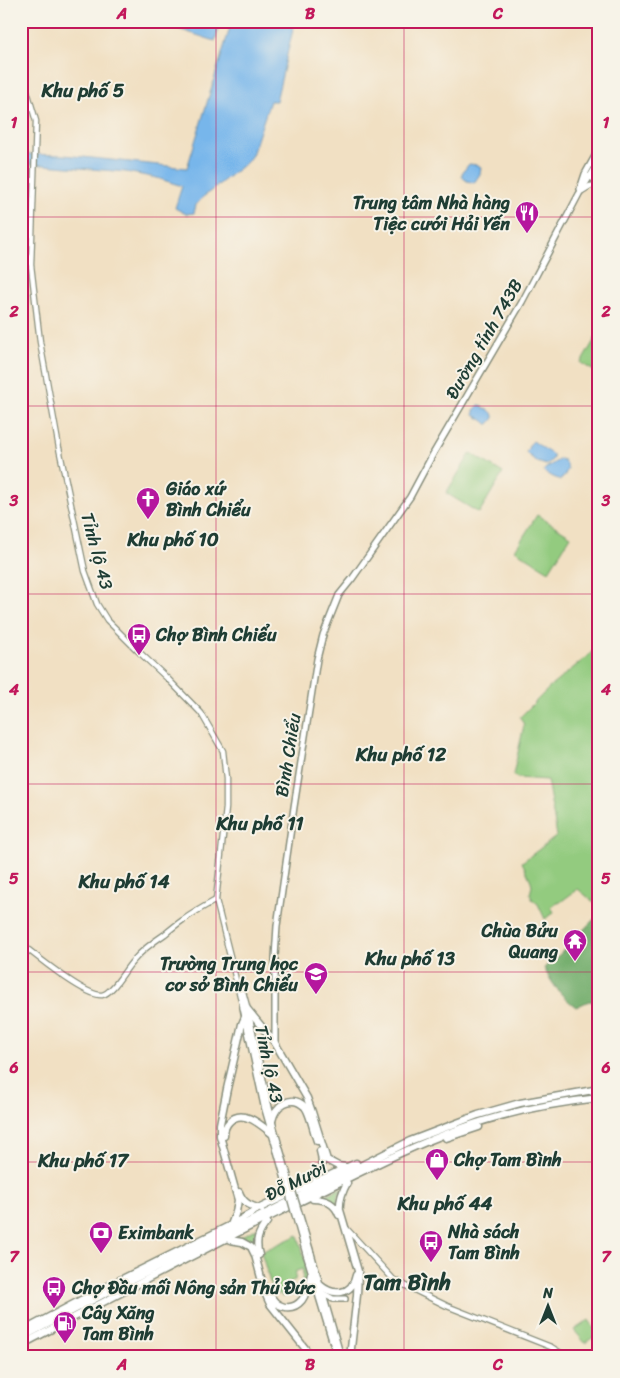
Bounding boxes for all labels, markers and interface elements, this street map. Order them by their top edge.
text: A [116,0,127,28]
text: B [305,0,316,28]
text: C [492,0,504,28]
district label: Khu phố 5 [41,74,125,107]
text: 1 [11,108,18,137]
text: 1 [603,108,610,137]
place label: Trung tâm Nhà hàng Tiệc cưới Hải Yến [353,187,510,240]
restaurant icon: Trung tâm Nhà hàng Tiệc cưới Hải Yến [514,200,540,234]
street label: Đường tỉnh 743B [436,273,532,405]
text: 2 [8,297,19,326]
text: 2 [600,297,611,326]
place label: Giáo xứ Bình Chiểu [165,473,251,526]
text: 3 [9,486,19,515]
church icon: Giáo xứ Bình Chiểu [135,486,161,520]
text: 3 [601,486,611,515]
street label: Tỉnh lộ 43 [71,509,123,593]
district label: Khu phố 10 [126,523,219,556]
place label: Chợ Bình Chiểu [155,619,277,651]
bus stop icon: Chợ Bình Chiểu [126,622,152,656]
text: 4 [8,675,19,704]
text: 4 [600,675,611,704]
street label: Bình Chiểu [266,710,310,799]
district label: Khu phố 12 [355,738,446,771]
district label: Khu phố 11 [215,807,304,840]
text: 5 [9,864,19,893]
text: 5 [601,864,611,893]
district label: Khu phố 14 [77,865,170,898]
place label: Chùa Bửu Quang [481,915,558,968]
temple icon: Chùa Bửu Quang [562,928,588,962]
district label: Khu phố 13 [364,942,455,975]
place label: Trường Trung học cơ sở Bình Chiểu [160,948,299,1001]
school or university icon: Trường Trung học cơ sở Bình Chiểu [303,961,329,995]
street label: Tỉnh lộ 43 [245,1022,293,1106]
text: 6 [8,1053,19,1082]
text: 6 [600,1053,611,1082]
district label: Khu phố 17 [37,1144,130,1177]
place label: Chợ Tam Bình [453,1144,562,1176]
shop icon: Chợ Tam Bình [424,1147,450,1181]
street label: Đỗ Mười [259,1151,334,1210]
district label: Khu phố 44 [397,1187,493,1220]
place label: Nhà sách Tam Bình [447,1216,520,1269]
place label: Eximbank [118,1217,194,1249]
bank icon: Eximbank [88,1220,114,1254]
bus stop icon: Nhà sách Tam Bình [418,1229,444,1263]
text: 7 [9,1242,20,1271]
text: 7 [601,1242,612,1271]
district label: Tam Bình [363,1263,451,1302]
place label: Chợ Đầu mối Nông sản Thủ Đức [71,1272,316,1304]
bus stop icon: Chợ Đầu mối Nông sản Thủ Đức [41,1275,67,1309]
north arrow [522,1280,572,1330]
text: N [542,1281,553,1306]
place label: Cây Xăng Tam Bình [81,1297,155,1350]
fuel station icon: Cây Xăng Tam Bình [52,1310,78,1344]
text: A [116,1350,127,1378]
text: B [305,1350,316,1378]
text: C [492,1350,504,1378]

